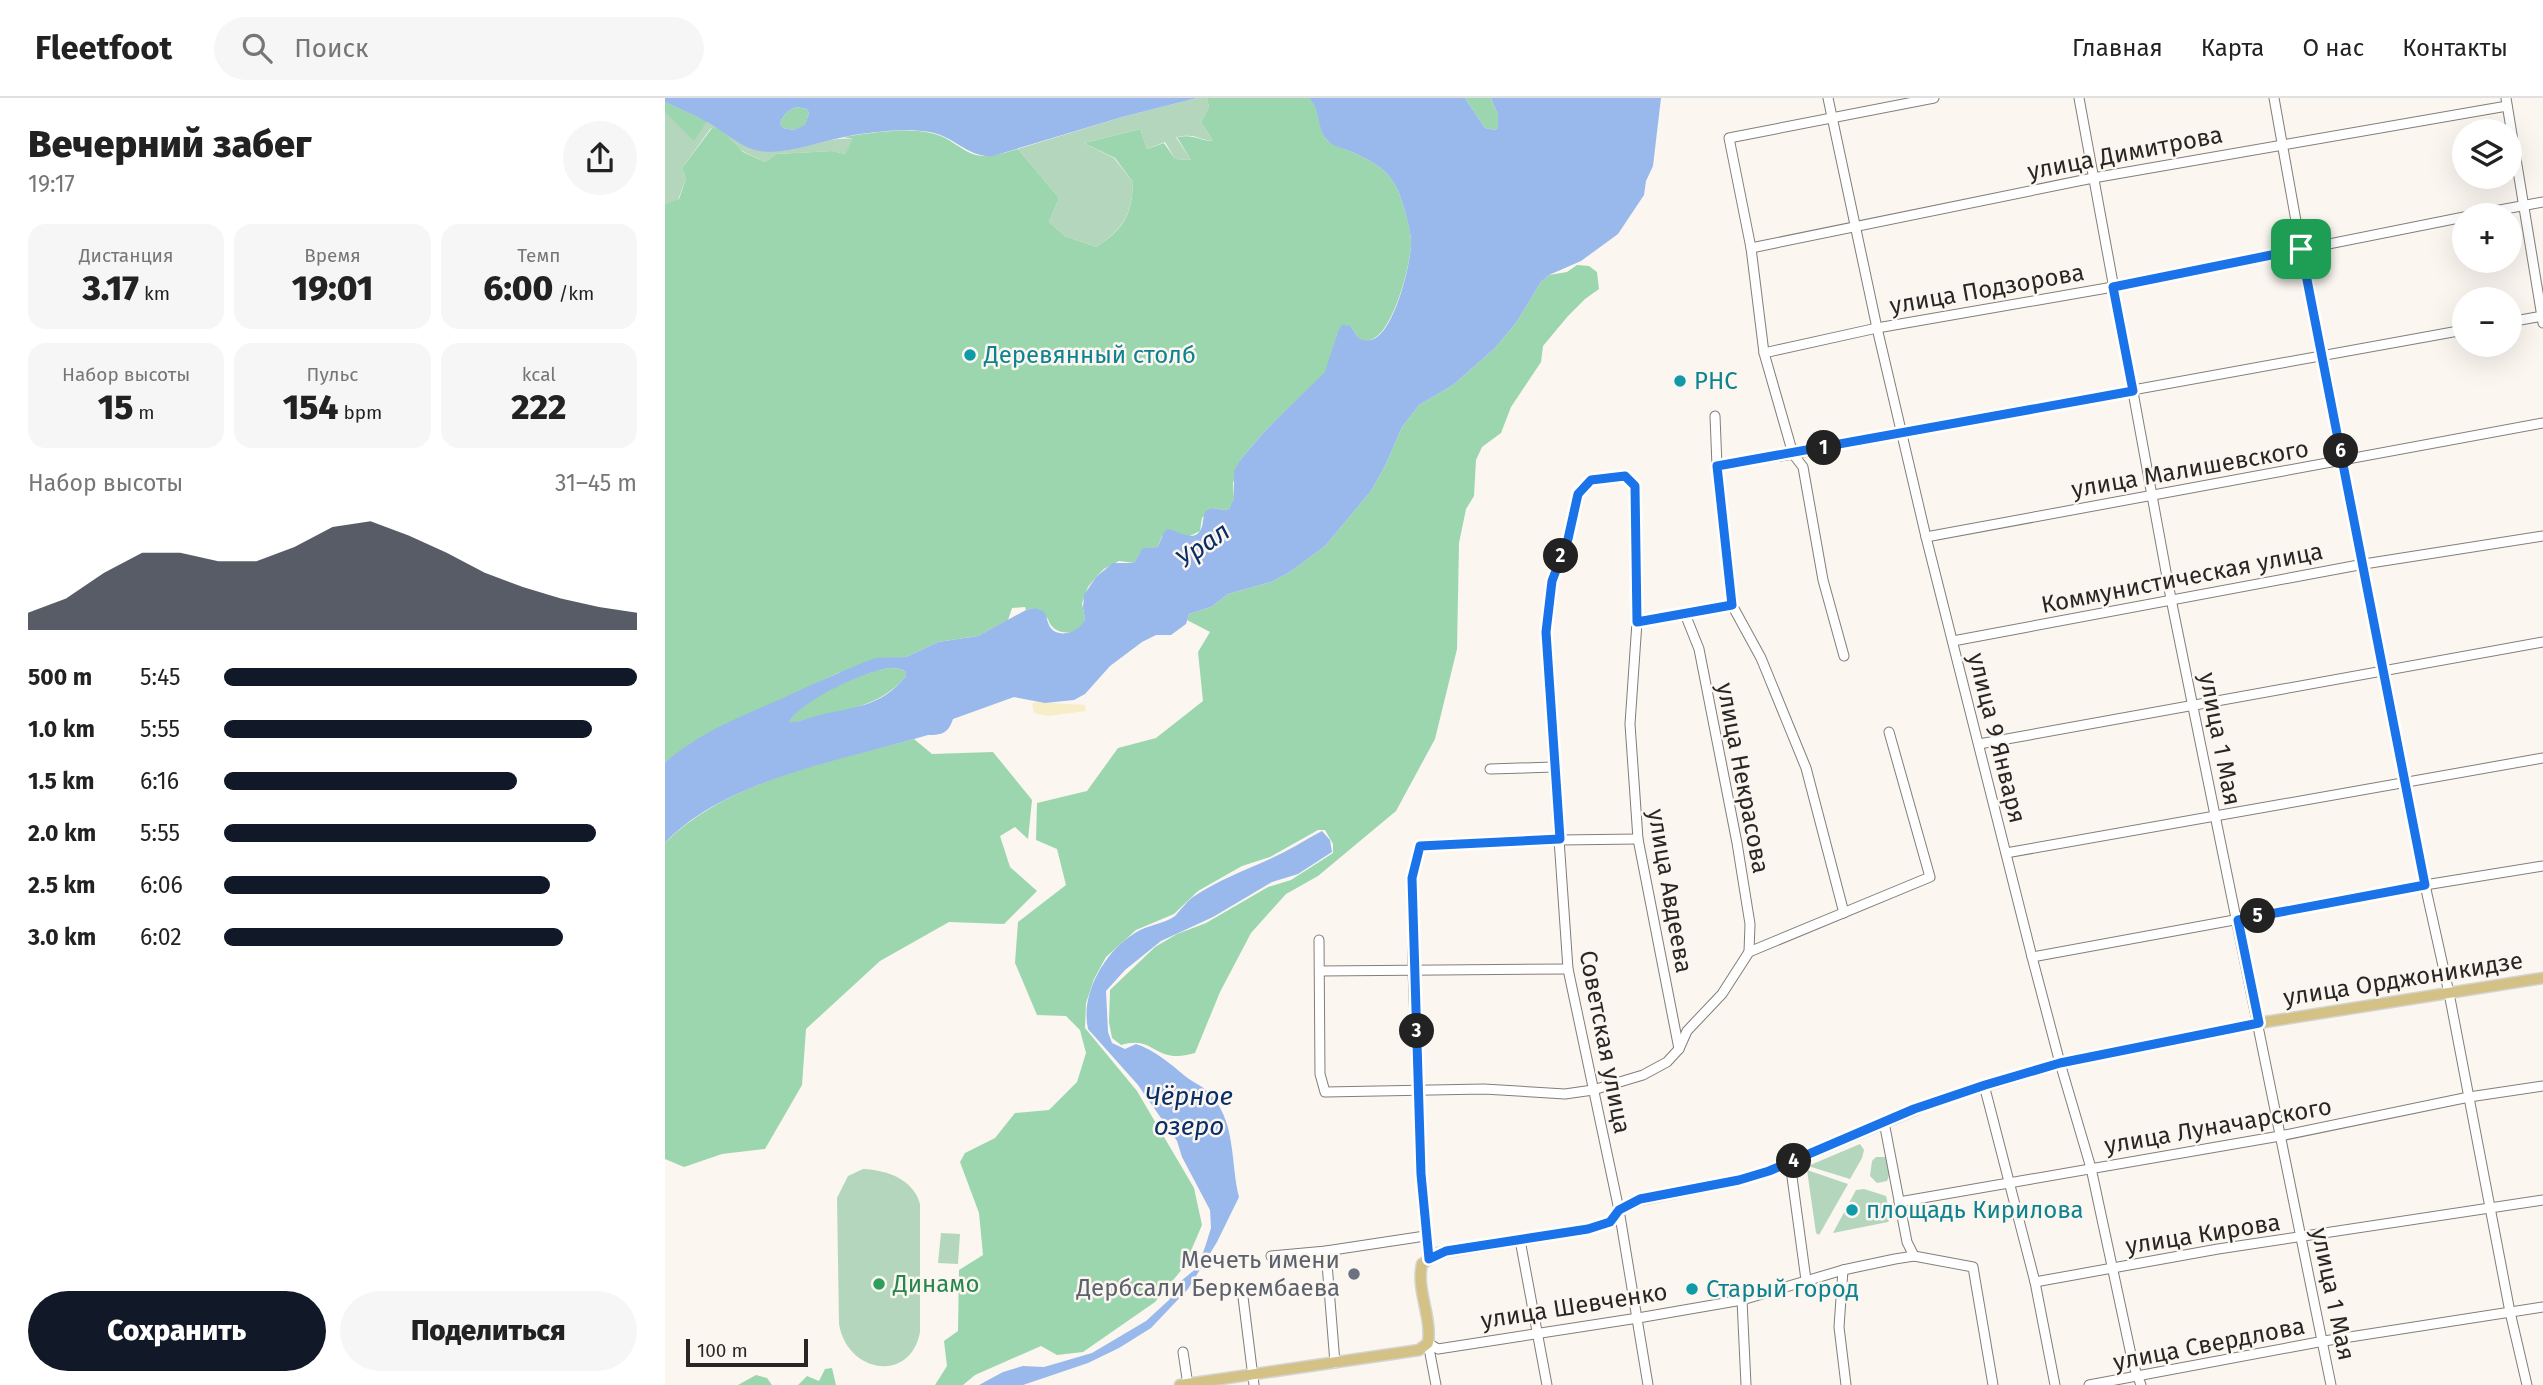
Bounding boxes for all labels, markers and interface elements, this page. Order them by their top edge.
search box [214,17,704,80]
text: Fleetfoot [35,28,172,68]
icon: search [238,29,276,67]
text: Поиск [294,33,369,64]
text: Главная [2072,34,2163,62]
text: Карта [2201,34,2264,62]
text: О нас [2302,34,2364,62]
text: Контакты [2402,34,2508,62]
map controls [2452,119,2522,357]
button: layers [2452,119,2522,189]
street label: улица Димитрова [2025,120,2225,186]
text: Вечерний забег [28,121,312,167]
button: share [563,121,637,195]
text: 19:17 [28,170,75,198]
button: + [2452,203,2522,273]
pin [2271,219,2331,279]
icon: arrive [2282,230,2320,268]
text: Дистанция [79,244,173,267]
text: Время [304,244,361,267]
text: Темп [517,244,560,267]
street label: улица Подзорова [1887,258,2087,320]
text: 3.17 [82,267,139,309]
text: 19:01 [292,267,373,309]
text: 6:00 [483,267,553,309]
text: km [139,282,170,305]
text: /km [553,282,594,305]
button: − [2452,287,2522,357]
place label: Деревянный столб [983,341,1196,369]
marker: Деревянный столб [962,347,978,363]
text: Набор высоты [62,363,190,386]
text: Пульс [307,363,358,386]
text: kcal [522,363,556,386]
place label: РНС [1694,367,1738,395]
marker: РНС [1672,373,1688,389]
text: 15 [98,386,133,428]
text: 154 [283,386,338,428]
text: 222 [511,386,566,428]
text: m [133,401,155,424]
text: bpm [338,401,382,424]
pin: 1 [1807,430,1841,466]
street label: улица Малишевского [2069,434,2311,504]
pin: 6 [2323,434,2359,468]
text: 1 [1819,436,1828,459]
text: 6 [2335,439,2346,462]
text: Набор высоты [28,469,183,497]
text: 31–45 m [555,469,637,497]
water label: Урал [1170,516,1236,574]
street label: Коммунистическая улица [2039,537,2325,619]
pin: 2 [1543,538,1579,574]
text: 2 [1556,544,1565,567]
street label: улица 9 Января [1962,650,2032,826]
text: 500 m [28,663,92,691]
text: 5:45 [140,663,180,691]
street label: улица 1 Мая [2193,670,2247,808]
street label: улица Некрасова [1711,680,1775,876]
text: 1.0 km [28,715,95,743]
text: 5:55 [140,715,180,743]
text: 1.5 km [28,767,94,795]
text: 6:16 [140,767,179,795]
street label: улица Авдеева [1642,807,1698,975]
text: 2.0 km [28,819,96,847]
text: 5:55 [140,819,180,847]
text: 2.5 km [28,871,96,899]
text: 6:06 [140,871,183,899]
pin: 5 [2241,898,2275,934]
text: 5 [2252,904,2263,927]
text: 3.0 km [28,923,96,951]
text: 6:02 [140,923,182,951]
street label: улица Орджоникидзе [2281,946,2525,1012]
street label: Советская улица [1573,948,1637,1136]
pin: 3 [1399,1014,1435,1048]
text: 3 [1412,1019,1421,1042]
water label: Чёрное озеро [1145,1081,1233,1142]
street label: улица Луначарского [2102,1092,2334,1160]
pin: 4 [1777,1144,1811,1178]
text: 4 [1788,1149,1799,1172]
place label: площадь Кирилова [1866,1196,2084,1224]
marker: площадь Кирилова [1844,1202,1860,1218]
street label: улица Кирова [2124,1208,2282,1260]
street label: улица 1 Мая [2305,1225,2361,1363]
place label: Мечеть имени Дербсали Беркембаева [1075,1246,1340,1302]
marker: Мечеть имени Дербсали Беркембаева [1346,1266,1362,1282]
place label: Динамо [892,1270,979,1298]
place label: Старый город [1706,1275,1859,1303]
marker: Динамо [871,1276,887,1292]
street label: улица Шевченко [1479,1277,1669,1335]
marker: Старый город [1684,1281,1700,1297]
button: Сохранить [28,1291,326,1371]
button: Поделиться [340,1291,637,1371]
street label: улица Свердлова [2111,1312,2307,1376]
scale bar [686,1336,809,1368]
text: 100 m [697,1339,748,1362]

